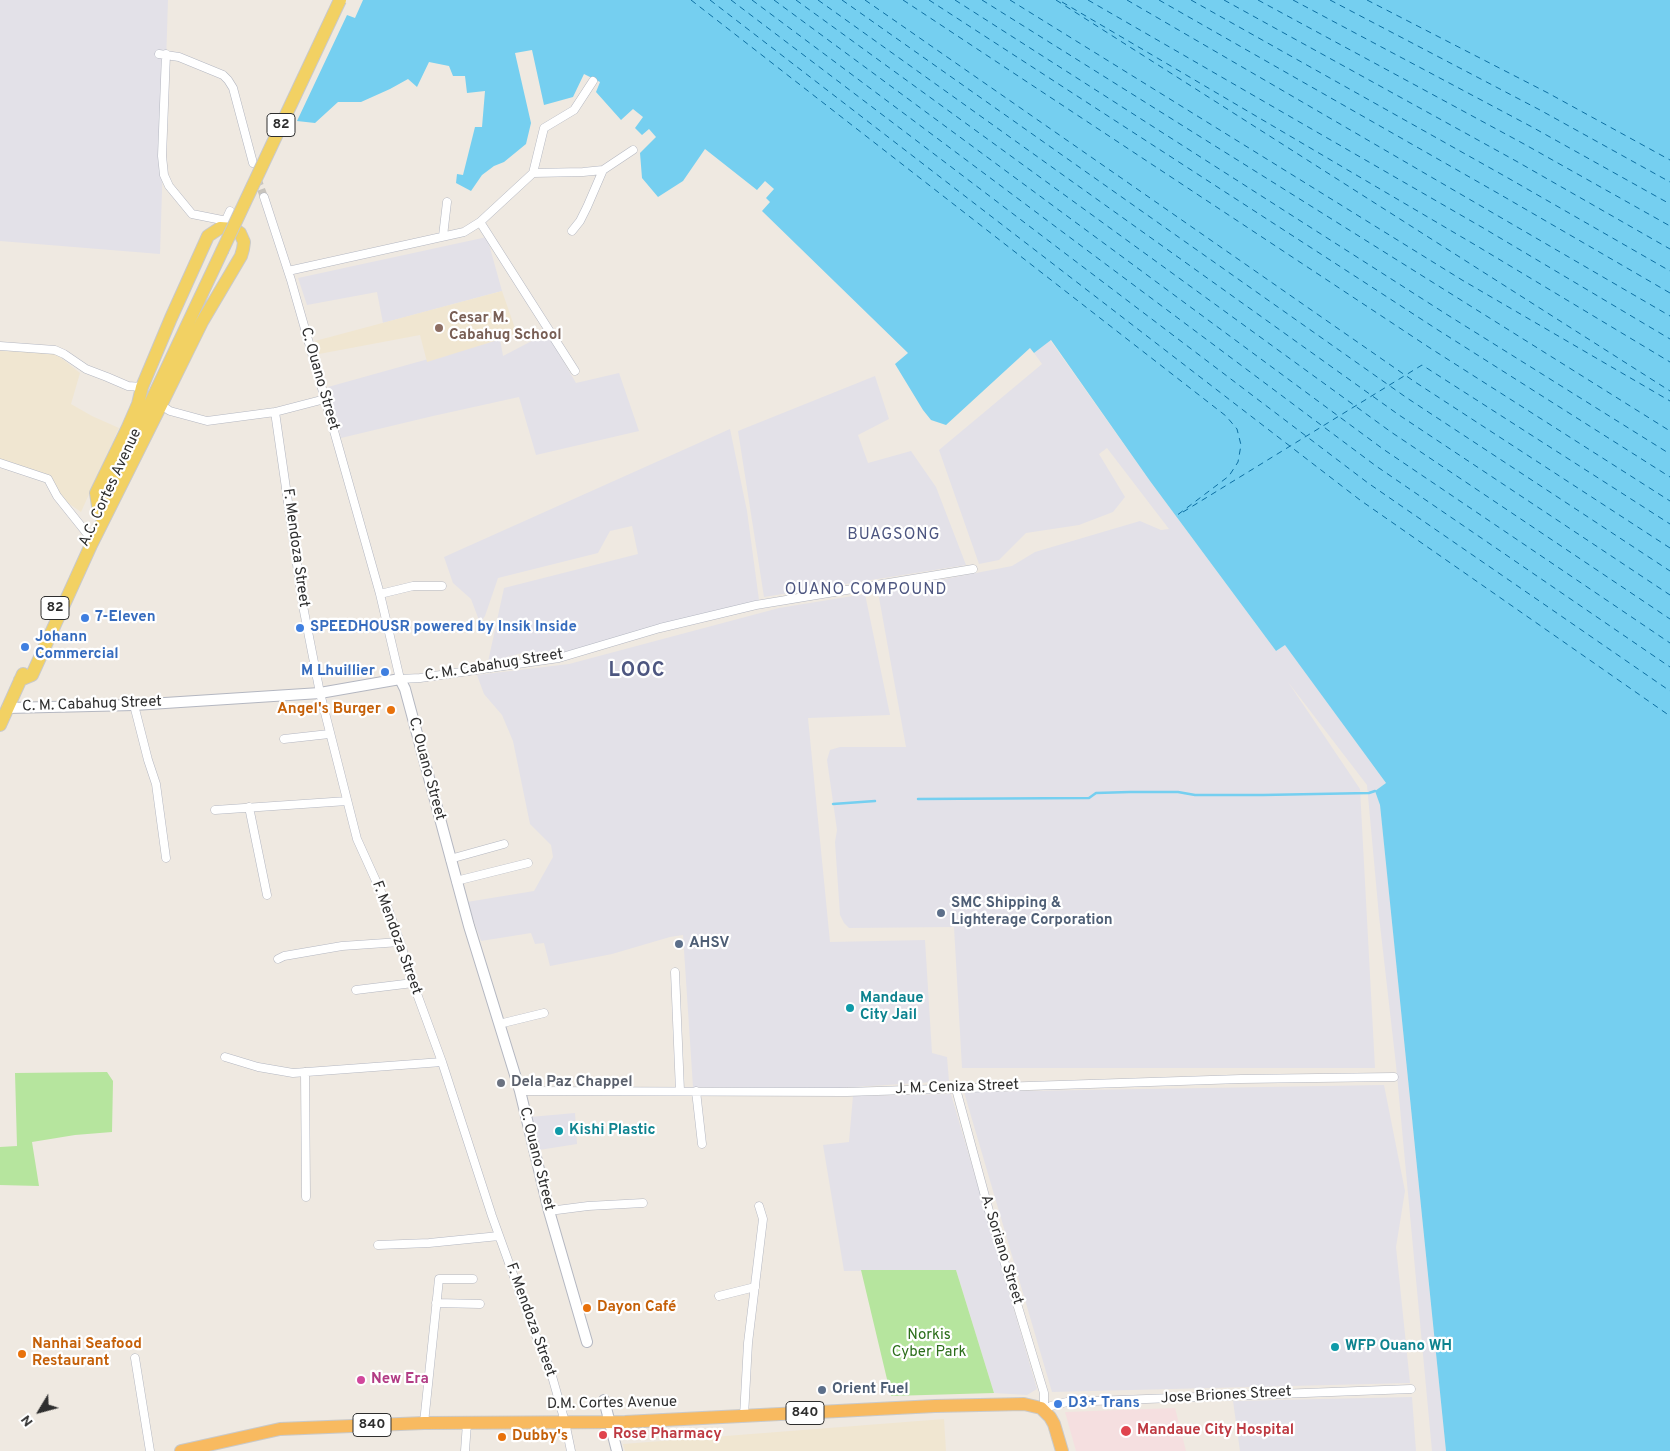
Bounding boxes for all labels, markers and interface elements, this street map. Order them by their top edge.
road number: 82 [267,114,295,136]
place label: Cesar M. Cabahug School [449,310,561,345]
marker: Cesar M. Cabahug School [433,322,445,334]
street label: C. Ouano Street [296,325,342,433]
street label: A.C. Cortes Avenue [76,426,146,550]
street label: F. Mendoza Street [278,487,312,609]
district label: BUAGSONG [846,526,942,546]
district label: OUANO COMPOUND [783,581,949,601]
road number: 82 [41,596,69,620]
place label: 7-Eleven [95,609,156,627]
marker: 7-Eleven [79,612,91,624]
place label: SPEEDHOUSR powered by Insik Inside [310,619,577,637]
marker: SPEEDHOUSR powered by Insik Inside [294,622,306,634]
place label: Johann Commercial [35,629,119,664]
marker: Johann Commercial [19,641,31,653]
street label: C. M. Cabahug Street [424,646,564,686]
district label: LOOC [608,660,666,684]
place label: M Lhuillier [301,663,375,681]
marker: M Lhuillier [379,666,391,678]
street label: C. M. Cabahug Street [22,694,162,716]
place label: Angel's Burger [277,701,381,719]
marker: Angel's Burger [385,704,397,716]
street label: C. Ouano Street [404,715,448,823]
street label: F. Mendoza Street [367,879,425,997]
place label: SMC Shipping & Lighterage Corporation [951,895,1113,930]
marker: SMC Shipping & Lighterage Corporation [935,907,947,919]
place label: AHSV [689,935,729,953]
marker: AHSV [673,938,685,950]
place label: Mandaue City Jail [860,990,924,1025]
marker: Mandaue City Jail [844,1002,856,1014]
place label: Dela Paz Chappel [511,1074,633,1092]
marker: Dela Paz Chappel [495,1077,507,1089]
street label: J. M. Ceniza Street [895,1077,1019,1099]
street label: C. Ouano Street [514,1105,558,1213]
place label: Kishi Plastic [569,1122,656,1140]
marker: Kishi Plastic [553,1125,565,1137]
street label: A. Soriano Street [976,1193,1026,1307]
street label: F. Mendoza Street [501,1261,559,1379]
place label: Dayon Café [597,1299,676,1317]
marker: Dayon Café [581,1302,593,1314]
park label: Norkis Cyber Park [892,1327,966,1362]
place label: Nanhai Seafood Restaurant [32,1336,142,1371]
place label: WFP Ouano WH [1345,1338,1452,1356]
marker: WFP Ouano WH [1329,1341,1341,1353]
marker: Nanhai Seafood Restaurant [16,1348,28,1360]
place label: New Era [371,1371,429,1389]
marker: New Era [355,1374,367,1386]
place label: Orient Fuel [832,1381,909,1399]
marker: Orient Fuel [816,1384,828,1396]
street label: Jose Briones Street [1160,1384,1292,1408]
north arrow [15,1386,65,1436]
street label: D.M. Cortes Avenue [547,1394,677,1414]
place label: D3+ Trans [1068,1395,1140,1413]
marker: D3+ Trans [1052,1398,1064,1410]
road number: 840 [786,1402,824,1425]
text: N [18,1411,37,1429]
road number: 840 [353,1414,391,1436]
place label: Mandaue City Hospital [1137,1422,1294,1440]
marker: Mandaue City Hospital [1119,1424,1133,1438]
place label: Rose Pharmacy [613,1426,722,1444]
place label: Dubby's [512,1428,568,1446]
marker: Rose Pharmacy [597,1429,609,1441]
marker: Dubby's [496,1431,508,1443]

